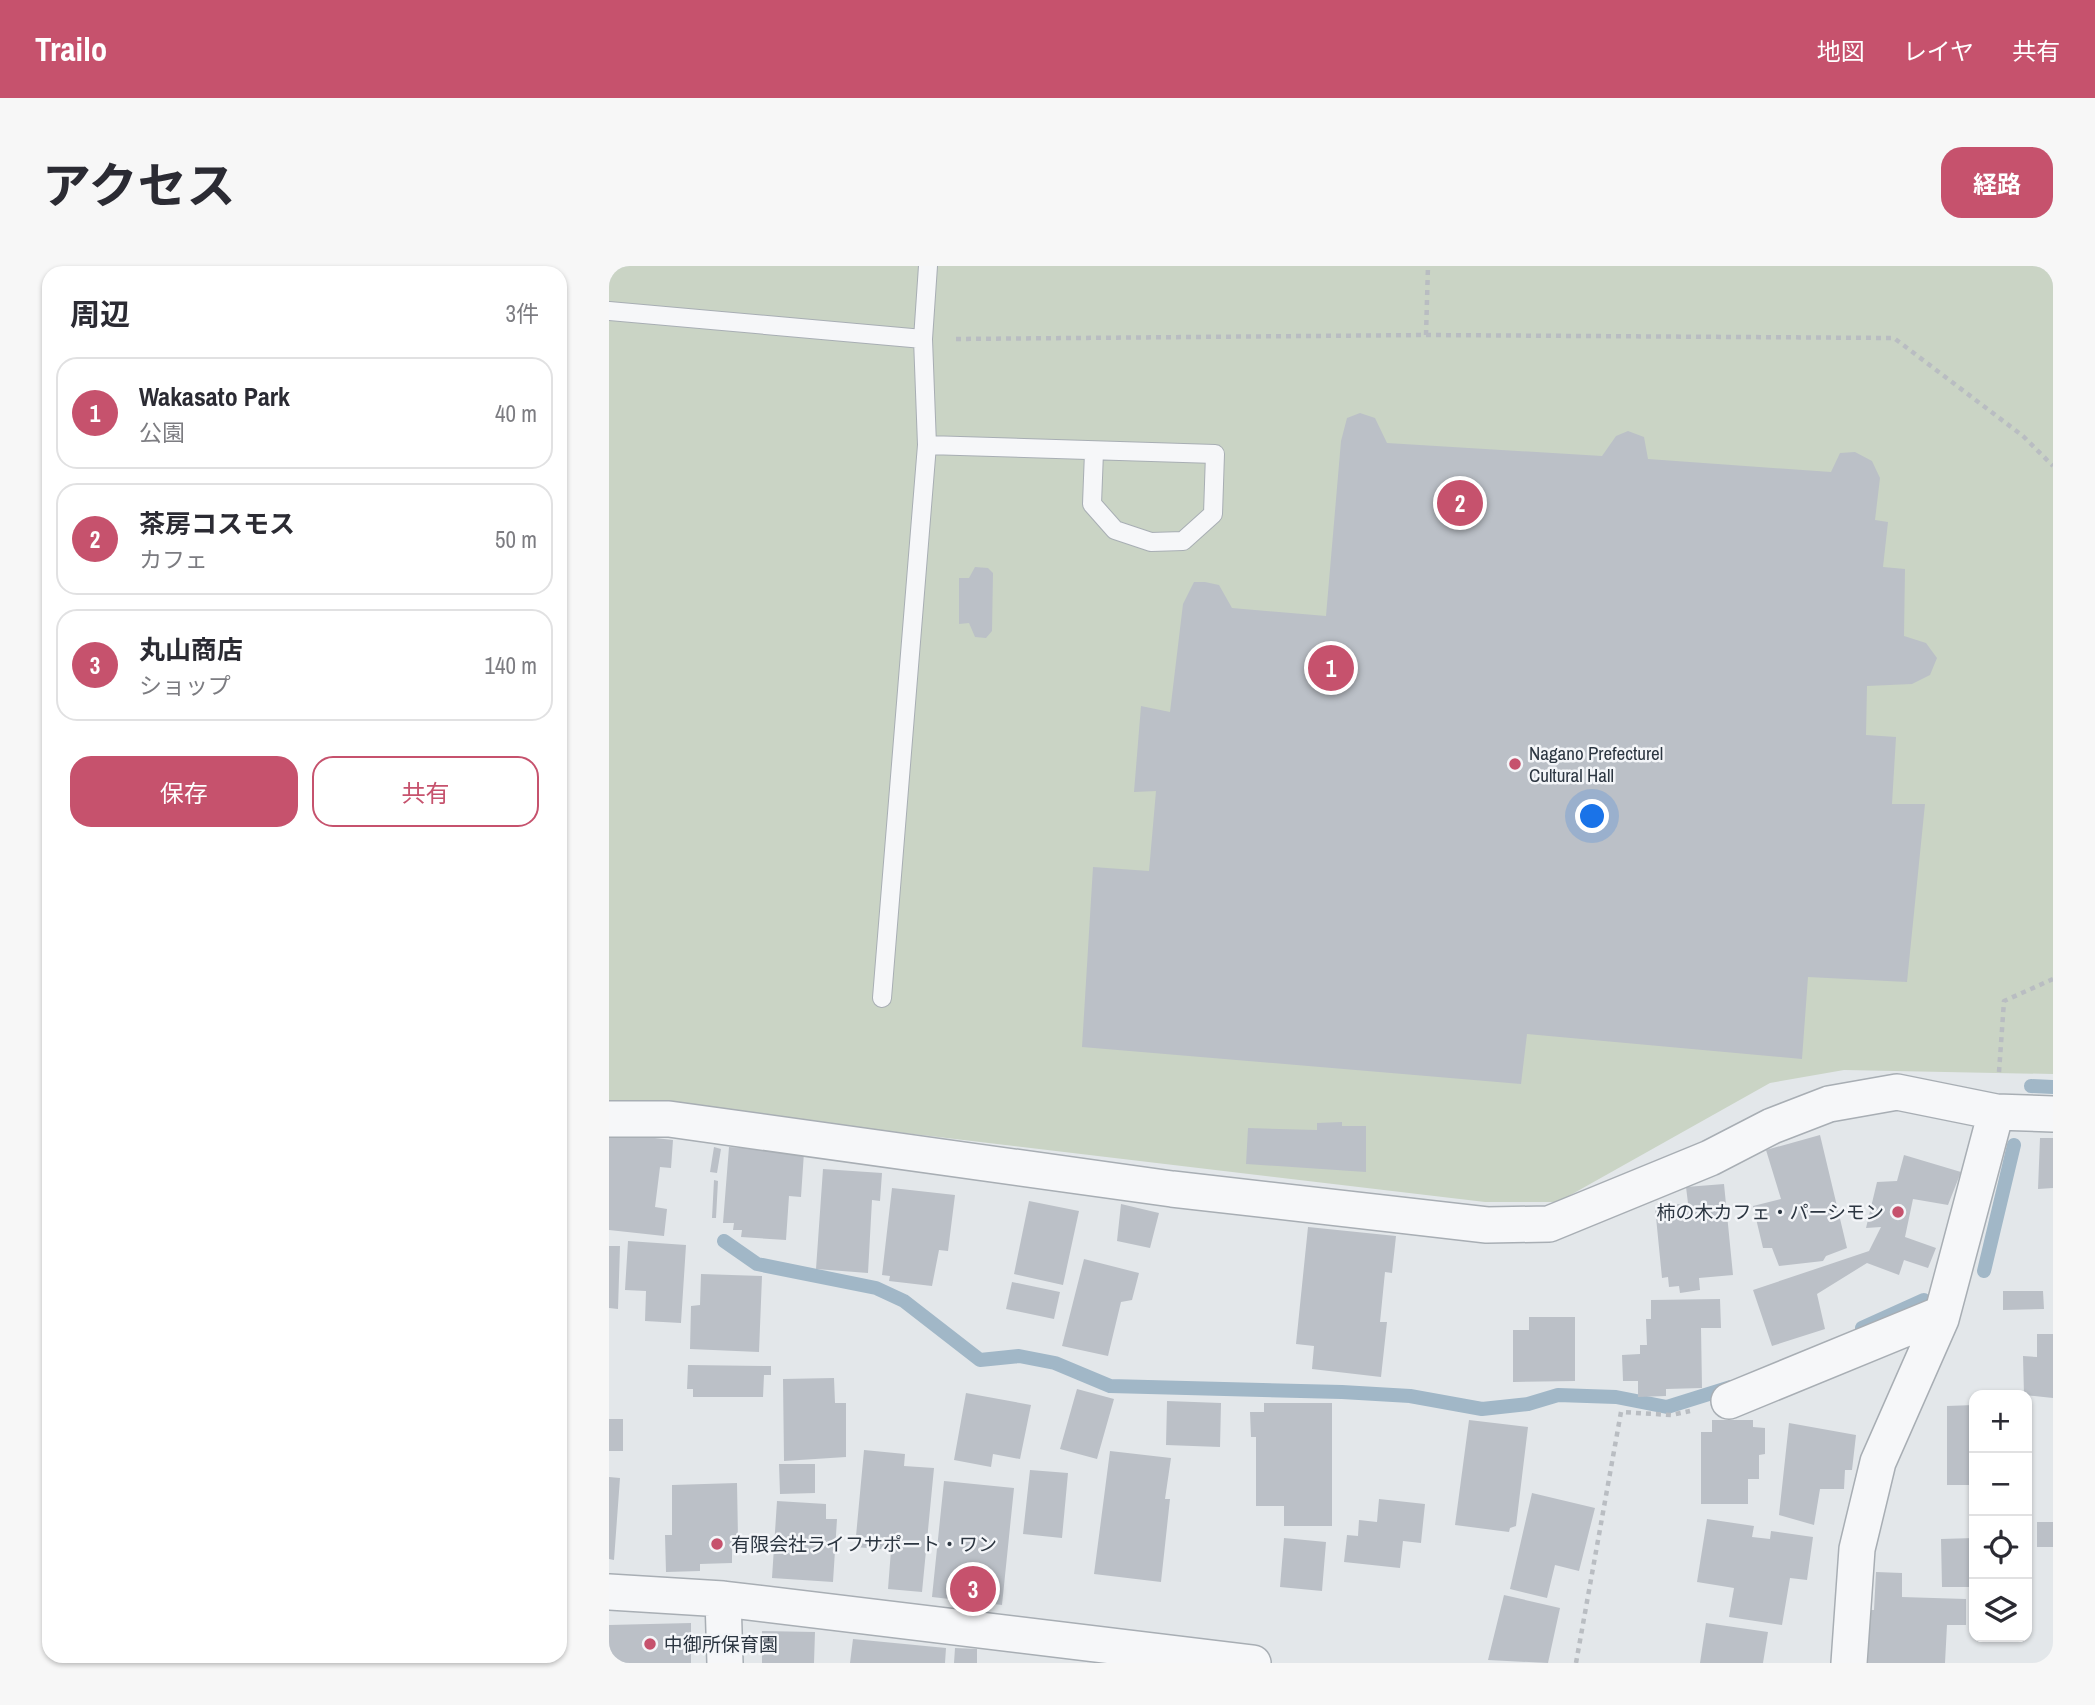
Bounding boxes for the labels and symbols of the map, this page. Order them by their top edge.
pin: 2 [1437,477,1483,529]
pin: 1 [1308,642,1354,694]
place label: Nagano Prefecturel Cultural Hall [1529,740,1663,788]
marker: Nagano Prefecturel Cultural Hall [1507,756,1523,772]
your location [1575,799,1609,833]
place label: 柿の木カフェ・パーシモン [1656,1199,1884,1225]
marker: 柿の木カフェ・パーシモン [1890,1204,1906,1220]
place label: 有限会社ライフサポート・ワン [731,1531,997,1557]
marker: 有限会社ライフサポート・ワン [709,1536,725,1552]
pin: 3 [950,1563,996,1615]
place label: 中御所保育園 [664,1631,778,1657]
marker: 中御所保育園 [642,1636,658,1652]

